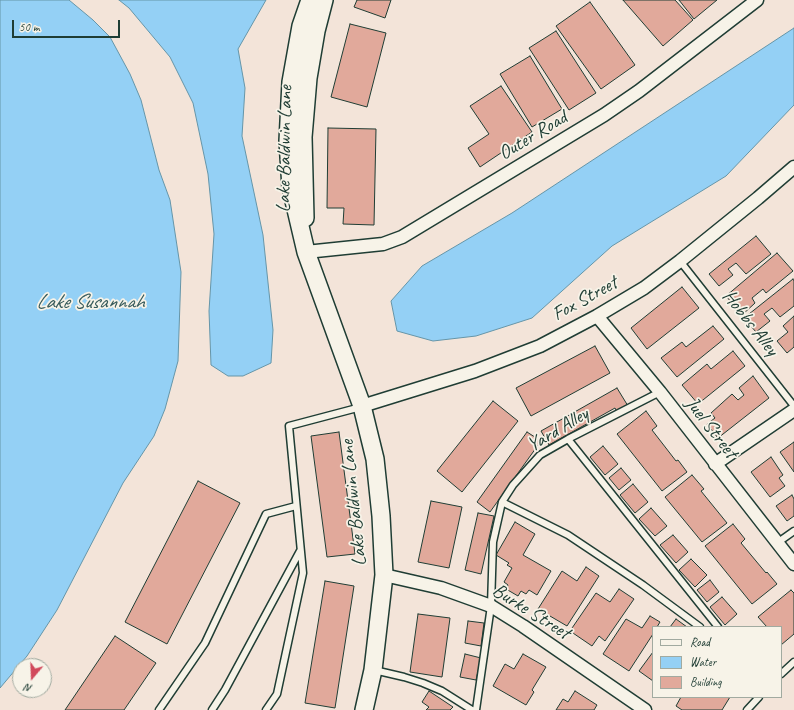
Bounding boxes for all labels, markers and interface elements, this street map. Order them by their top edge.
scale bar [14,12,122,38]
text: 50 m [19,19,39,35]
street label: Lake Baldwin Lane [272,85,298,213]
street label: Outer Road [494,106,572,166]
street label: Fox Street [548,271,622,327]
street label: Hobbs Alley [717,285,783,361]
water label: Lake Susannah [36,289,144,315]
street label: Juel Street [680,392,742,464]
street label: Yard Alley [523,402,593,458]
street label: Lake Baldwin Lane [335,439,373,567]
street label: Burke Street [488,579,574,645]
legend [652,626,782,698]
text: Road [690,634,710,650]
text: Water [690,654,716,670]
north arrow [12,658,52,698]
text: Building [690,674,722,690]
text: N [23,681,34,696]

